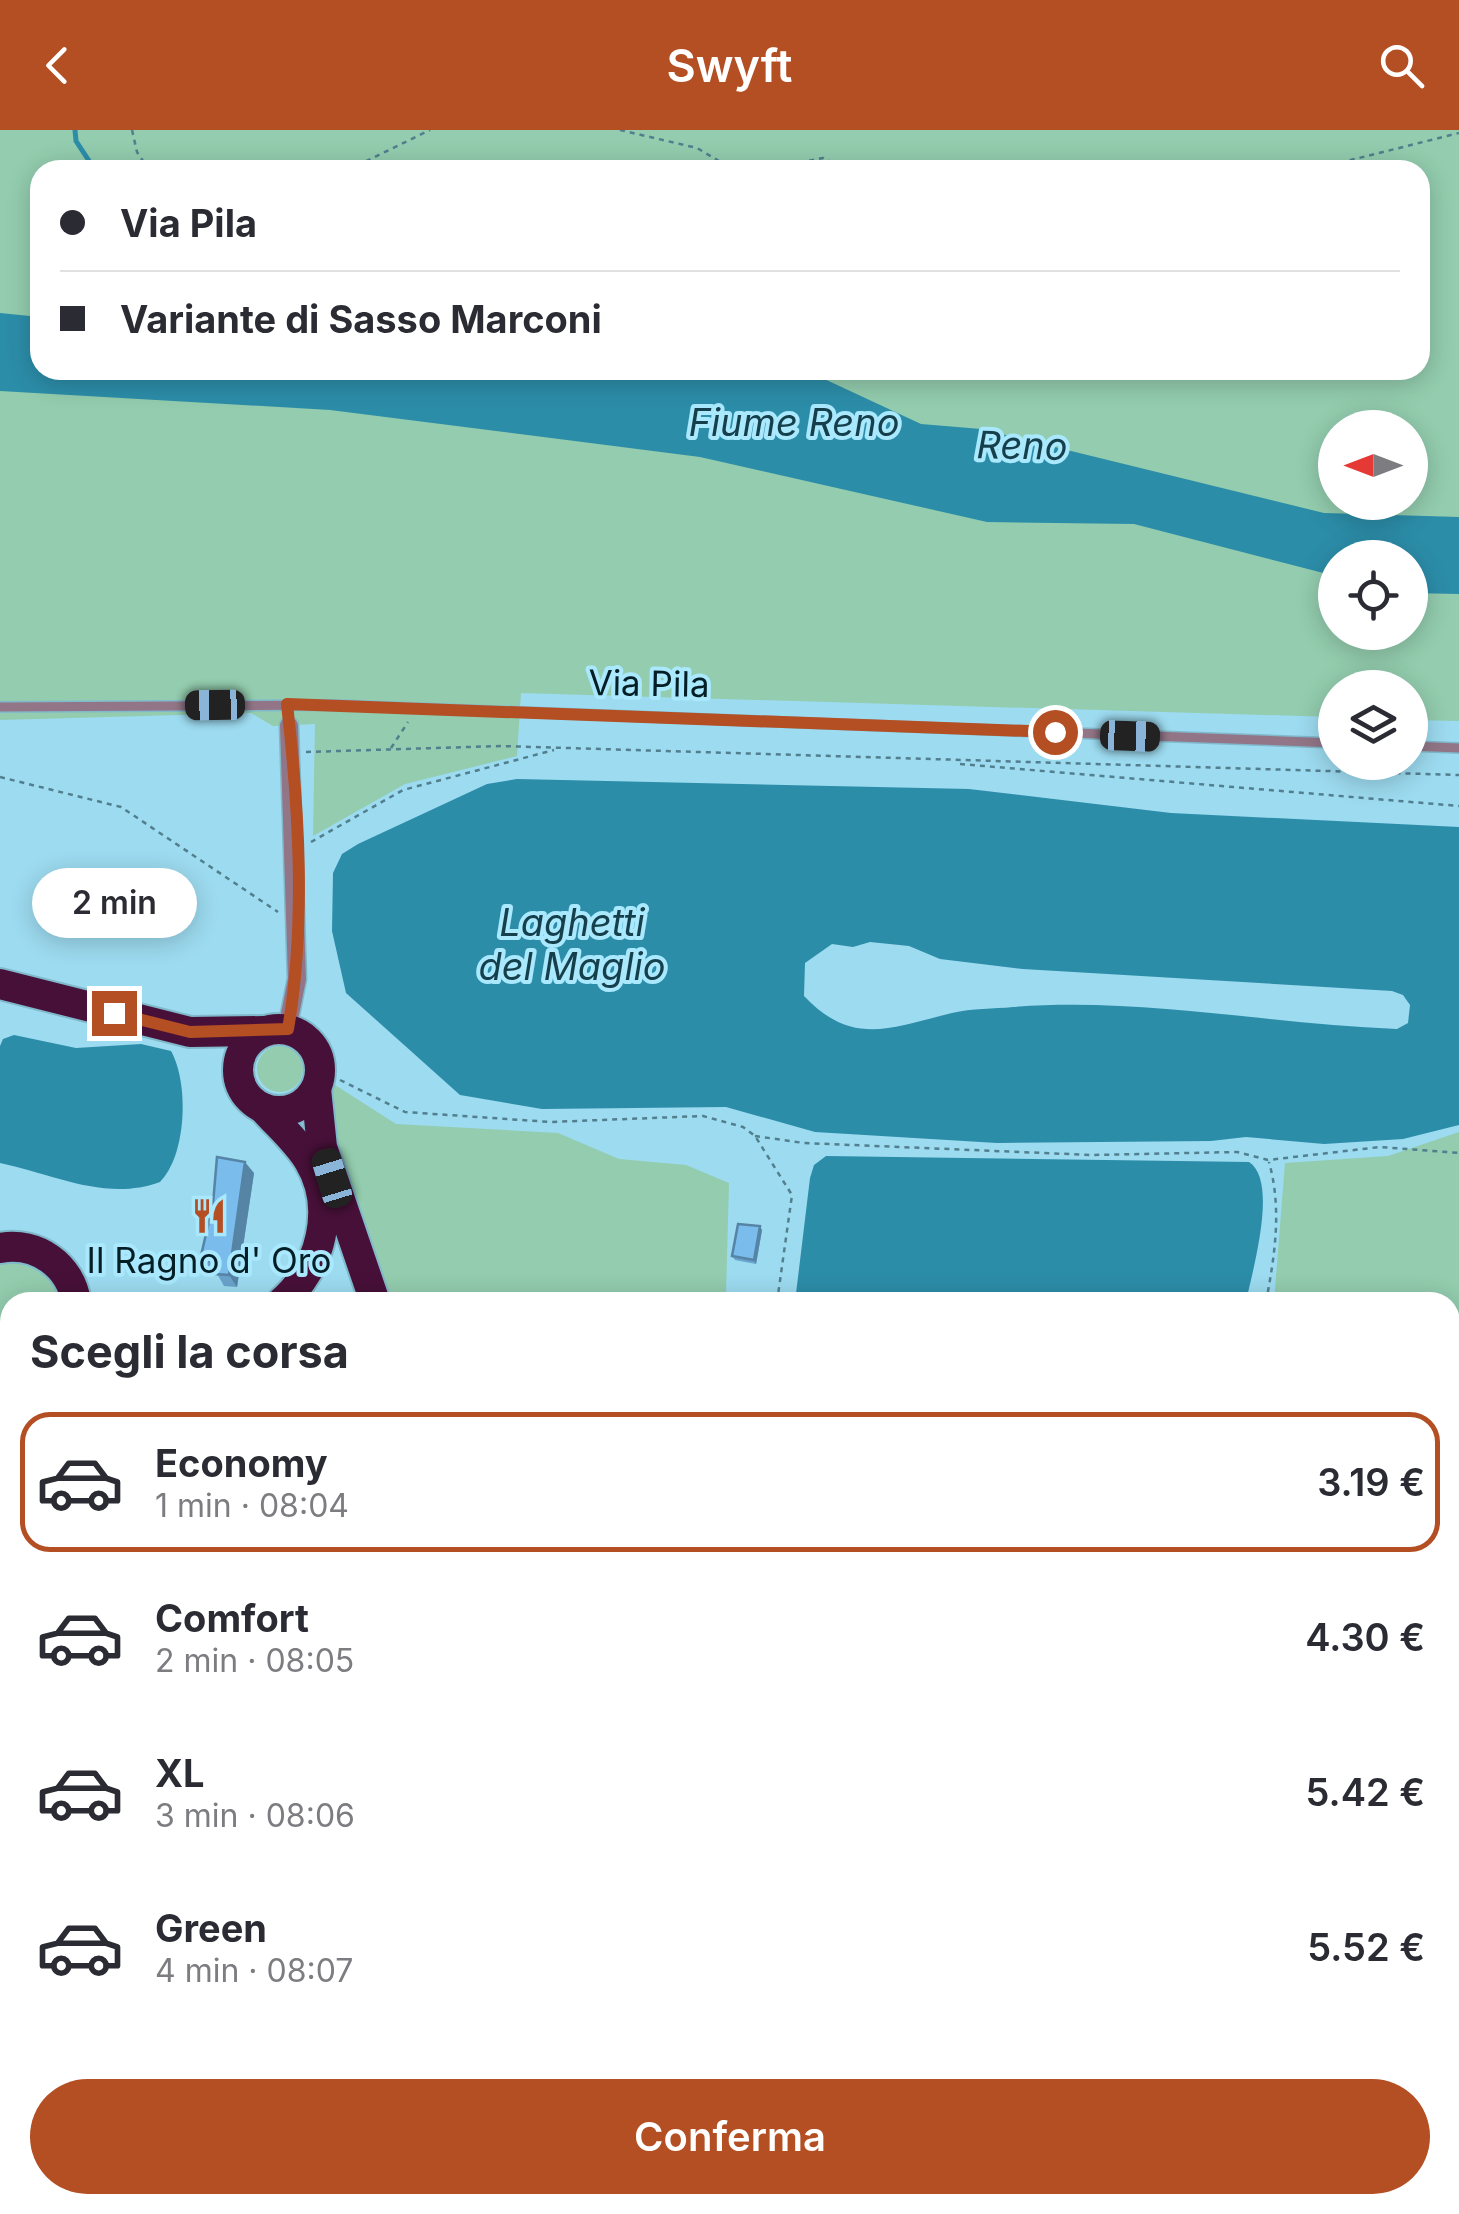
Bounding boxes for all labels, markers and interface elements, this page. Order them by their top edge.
icon: back [30,38,85,93]
text: Swyft [667,38,792,93]
icon: search [1374,38,1429,93]
text: Via Pila [120,200,257,246]
text: Variante di Sasso Marconi [120,296,602,342]
water label: Fiume Reno [688,399,900,445]
north arrow [1318,410,1428,520]
map controls [1318,410,1428,780]
water label: Reno [976,421,1068,469]
button: locate [1318,540,1428,650]
street label: Via Pila [588,661,710,705]
button: layers [1318,670,1428,780]
car [185,689,245,721]
route start [1033,710,1078,755]
car [1099,720,1161,752]
callout: 2 min [32,868,196,938]
text: 2 min [72,883,157,922]
water label: Laghetti del Maglio [478,899,666,989]
route end [92,991,137,1036]
car [309,1145,355,1211]
restaurant icon: Il Ragno d' Oro [190,1197,228,1235]
place label: Il Ragno d' Oro [87,1239,331,1281]
text: Scegli la corsa [30,1324,349,1379]
icon: car [35,1437,125,1527]
text: Economy [155,1440,328,1486]
text: 3.19 € [1317,1459,1425,1505]
text: 1 min · 08:04 [155,1486,349,1525]
icon: car [35,1592,125,1682]
text: Comfort [155,1595,309,1641]
text: 4.30 € [1305,1614,1425,1660]
text: 2 min · 08:05 [155,1641,354,1680]
icon: car [35,1747,125,1837]
text: XL [155,1750,205,1796]
text: 5.42 € [1306,1769,1425,1815]
text: 3 min · 08:06 [155,1796,355,1835]
icon: car [35,1902,125,1992]
text: Green [155,1905,267,1951]
text: 5.52 € [1307,1924,1425,1970]
text: 4 min · 08:07 [155,1951,353,1990]
button: Conferma [30,2079,1430,2194]

